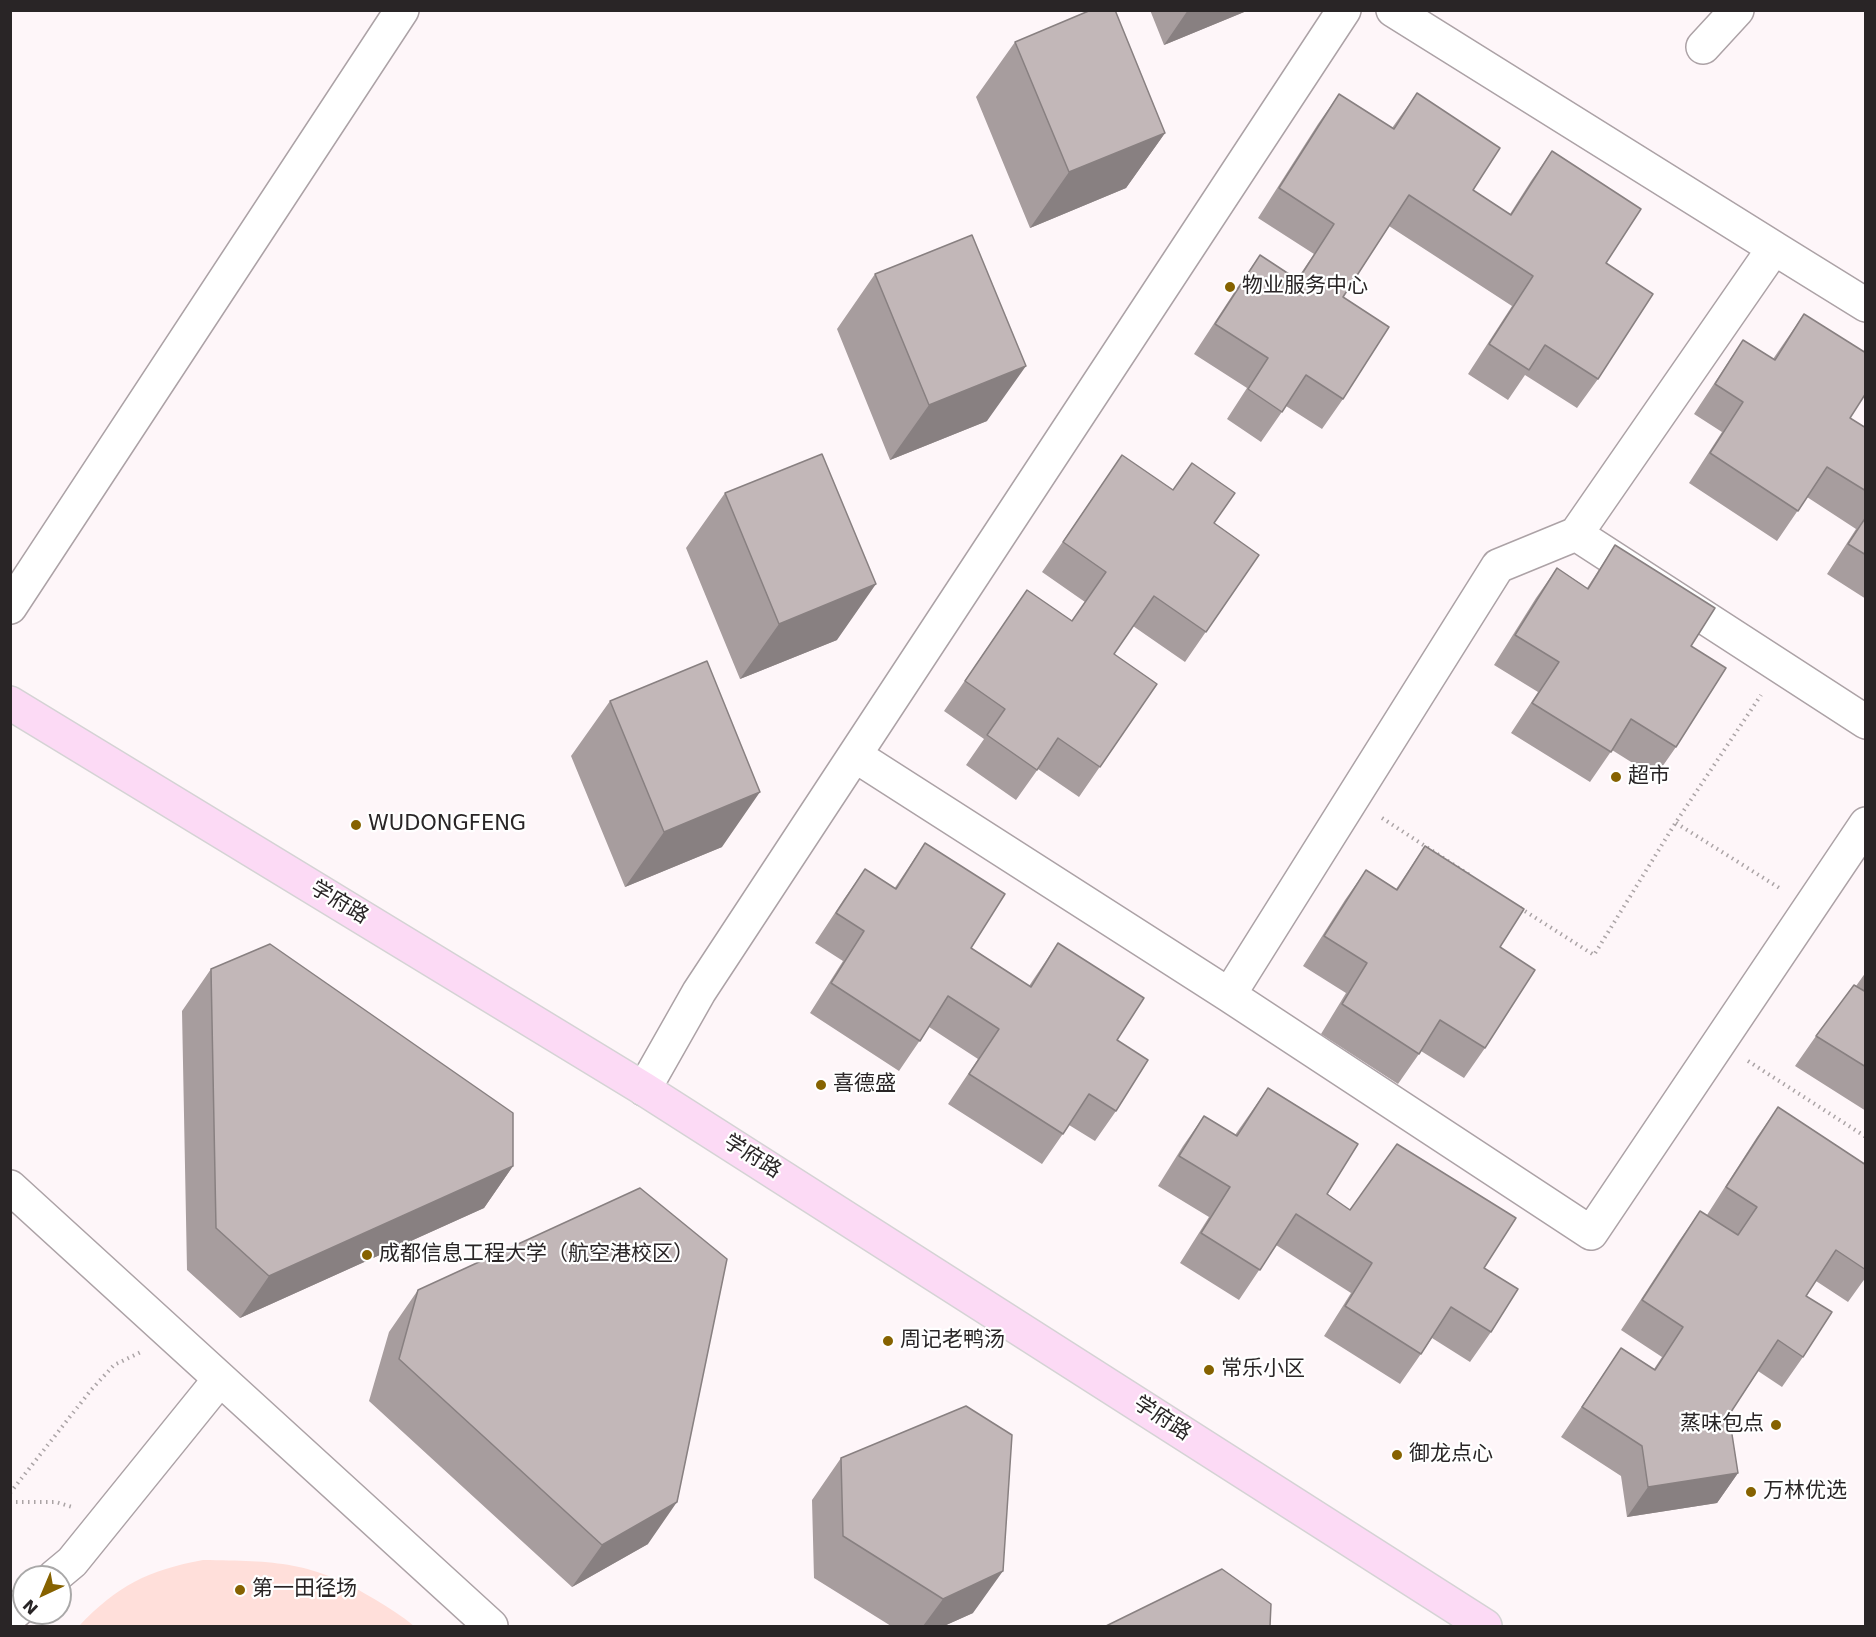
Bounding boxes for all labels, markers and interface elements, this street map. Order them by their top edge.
place label: 物业服务中心 [1242,274,1368,300]
marker: 物业服务中心 [1223,280,1237,294]
place label: 超市 [1628,764,1670,790]
marker: 超市 [1609,770,1623,784]
place label: WUDONGFENG [368,812,526,838]
marker: WUDONGFENG [349,818,363,832]
street label: 学府路 [306,876,372,930]
place label: 喜德盛 [833,1072,896,1098]
marker: 喜德盛 [814,1078,828,1092]
street label: 学府路 [719,1130,785,1184]
place label: 成都信息工程大学（航空港校区） [379,1242,694,1268]
marker: 成都信息工程大学（航空港校区） [360,1248,374,1262]
place label: 周记老鸭汤 [900,1328,1005,1354]
marker: 周记老鸭汤 [881,1334,895,1348]
place label: 常乐小区 [1221,1357,1305,1383]
marker: 常乐小区 [1202,1363,1216,1377]
street label: 学府路 [1129,1391,1195,1447]
place label: 蒸味包点 [1680,1412,1764,1438]
marker: 蒸味包点 [1769,1418,1783,1432]
place label: 御龙点心 [1409,1442,1493,1468]
marker: 御龙点心 [1390,1448,1404,1462]
place label: 万林优选 [1763,1479,1847,1505]
marker: 万林优选 [1744,1485,1758,1499]
north arrow [12,1565,72,1625]
place label: 第一田径场 [252,1577,357,1603]
marker: 第一田径场 [233,1583,247,1597]
text: N [19,1595,42,1618]

